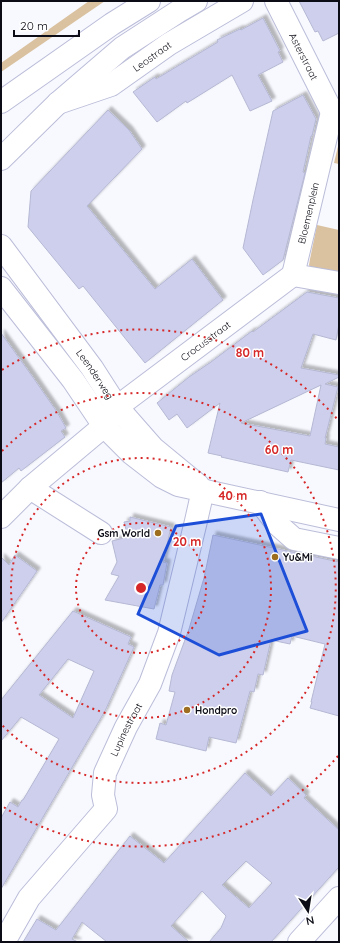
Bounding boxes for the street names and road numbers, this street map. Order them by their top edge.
street label: Asterstraat [286,31,321,83]
street label: Leostraat [130,38,175,75]
street label: Bloemenplein [295,181,322,245]
street label: Crocusstraat [178,318,234,364]
street label: Leenderweg [73,347,116,402]
street label: Lupinestraat [108,700,145,758]

